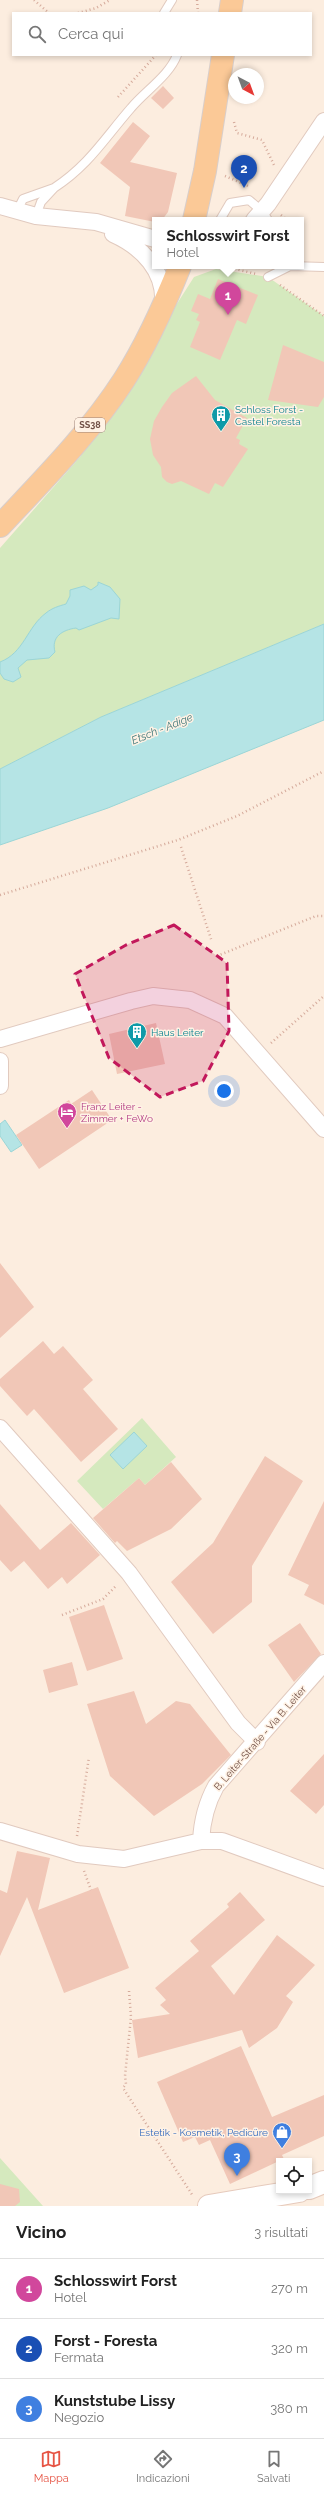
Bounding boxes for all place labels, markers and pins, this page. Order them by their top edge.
pin: 2 [231,155,257,188]
pin: 1 [215,282,241,315]
building icon: Schloss Forst - Castel Foresta [210,404,232,432]
place label: Schloss Forst - Castel Foresta [235,404,303,427]
building icon: Haus Leiter [126,1021,148,1049]
place label: Haus Leiter [151,1027,204,1038]
hotel icon: Franz Leiter - Zimmer + FeWo [56,1101,78,1129]
place label: Franz Leiter - Zimmer + FeWo [81,1101,153,1124]
shop icon: Estetik - Kosmetik, Pedicüre [271,2121,293,2149]
place label: Estetik - Kosmetik, Pedicüre [139,2127,268,2138]
pin: 3 [224,2143,250,2176]

